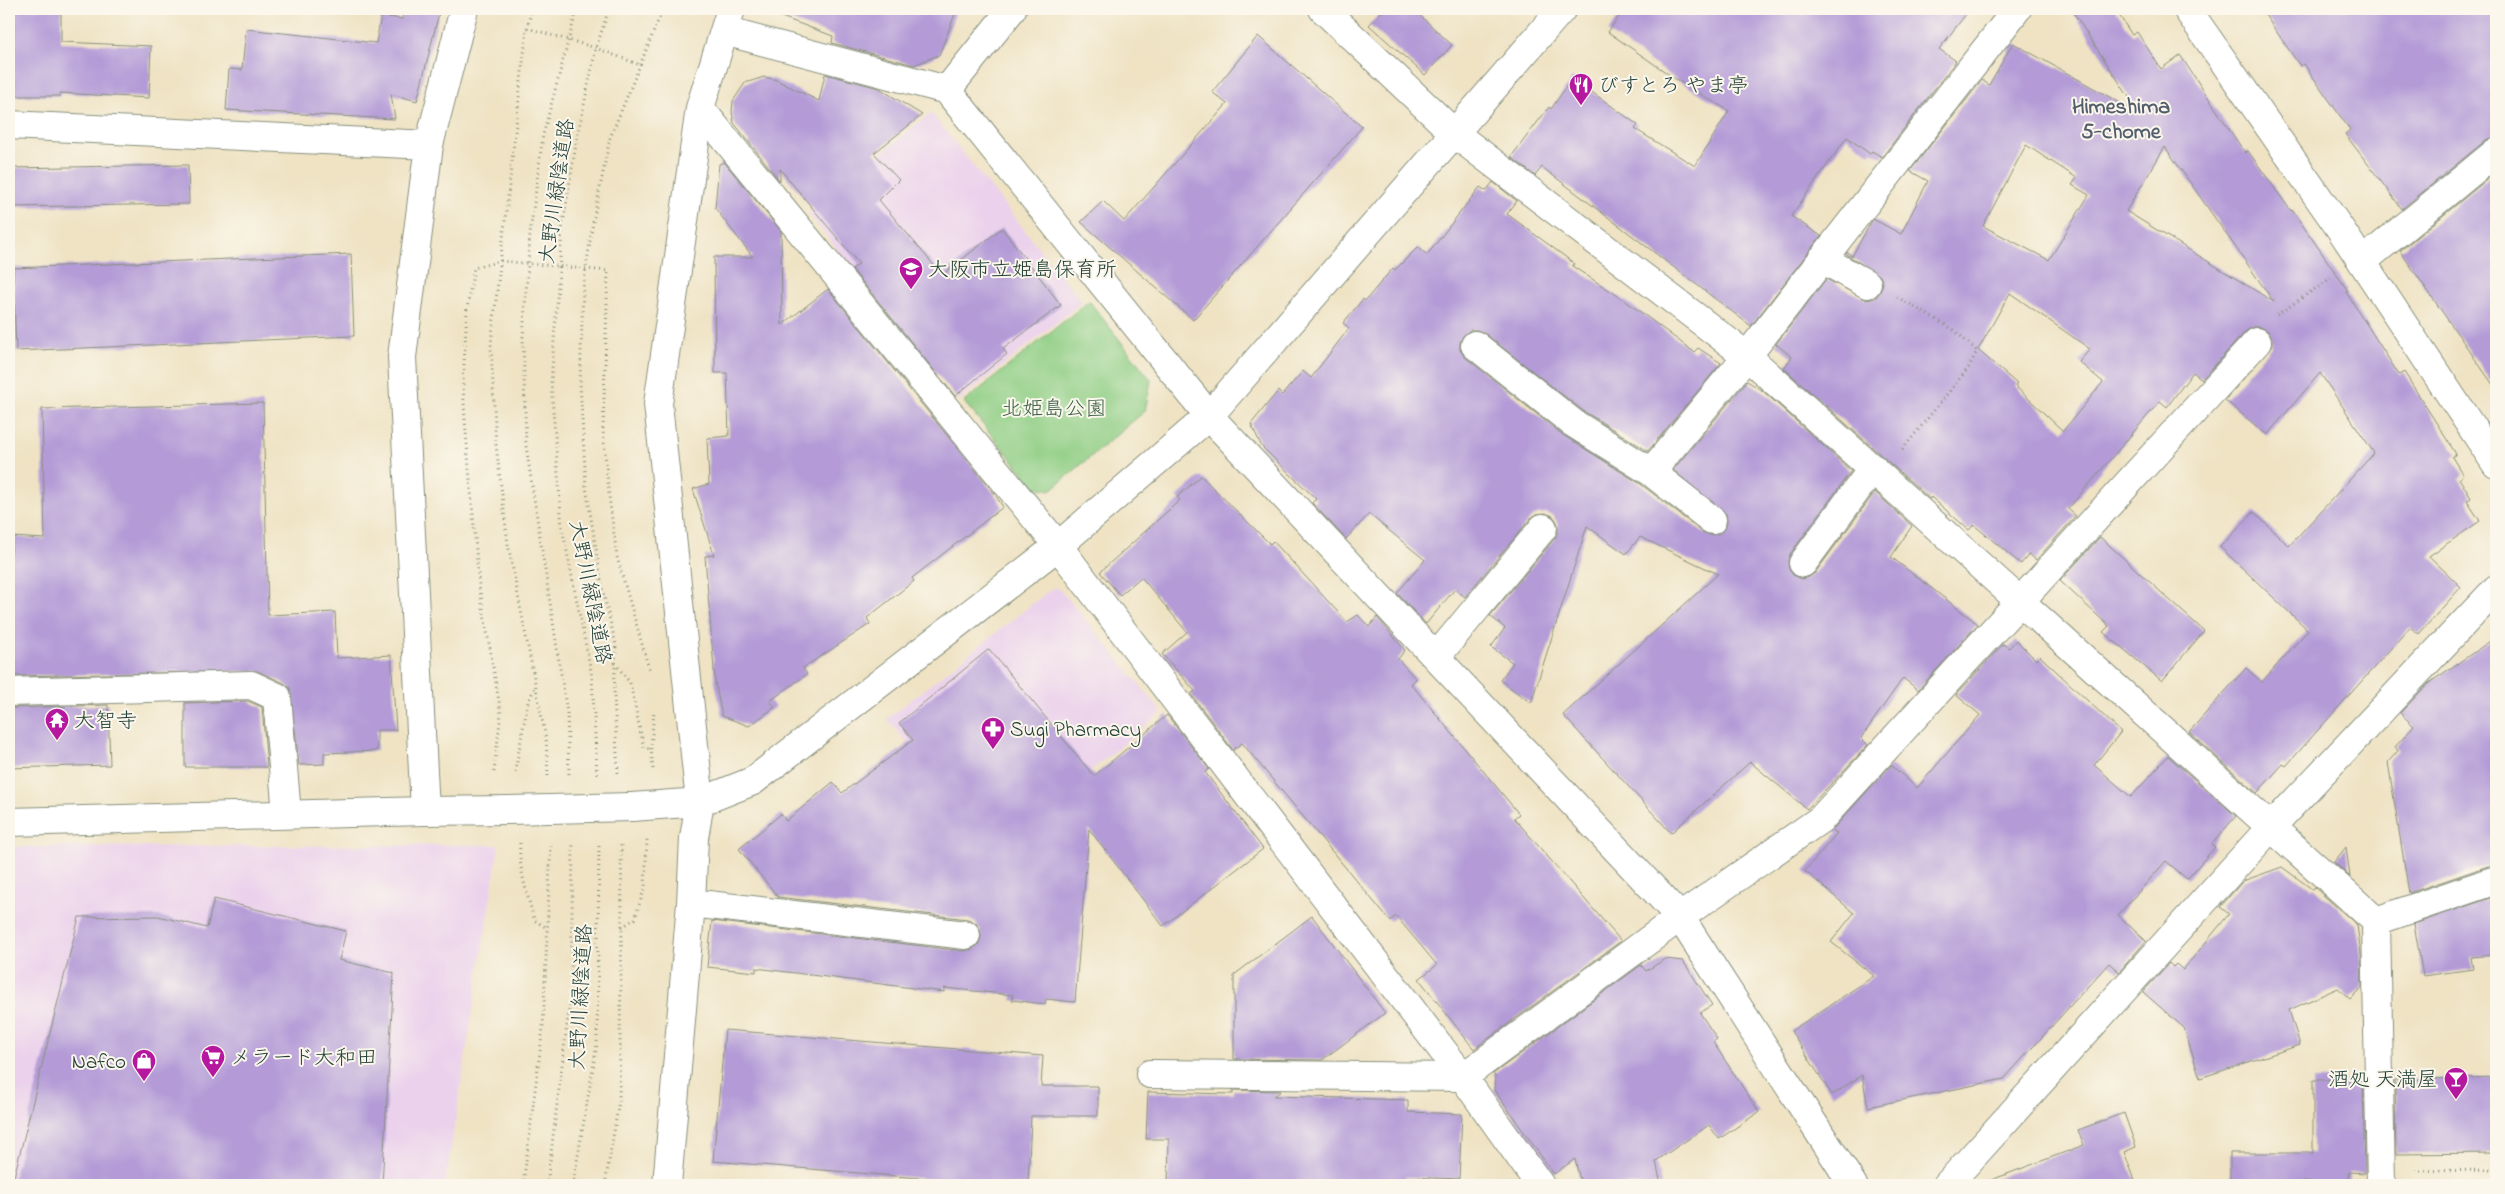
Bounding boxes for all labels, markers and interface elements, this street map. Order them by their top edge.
restaurant icon: びすとろ やま亭 [1568,72,1594,106]
place label: びすとろ やま亭 [1598,72,1749,102]
district label: Himeshima 5-chome [2072,92,2170,149]
street label: 大野川緑陰道路 [533,116,583,266]
school or university icon: 大阪市立姫島保育所 [898,256,924,290]
place label: 大阪市立姫島保育所 [928,256,1117,286]
park label: 北姫島公園 [1002,395,1107,425]
street label: 大野川緑陰道路 [560,517,618,667]
temple icon: 大智寺 [44,707,70,741]
place label: 大智寺 [74,707,137,737]
pharmacy icon: Sugi Pharmacy [980,716,1006,750]
place label: Sugi Pharmacy [1010,716,1141,748]
street label: 大野川緑陰道路 [563,923,601,1071]
supermarket icon: メラード大和田 [200,1044,226,1078]
place label: メラード大和田 [230,1044,377,1074]
place label: Nafco [72,1048,126,1078]
shop icon: Nafco [131,1048,157,1082]
place label: 酒処 天満屋 [2328,1066,2438,1096]
bar icon: 酒処 天満屋 [2443,1066,2469,1100]

